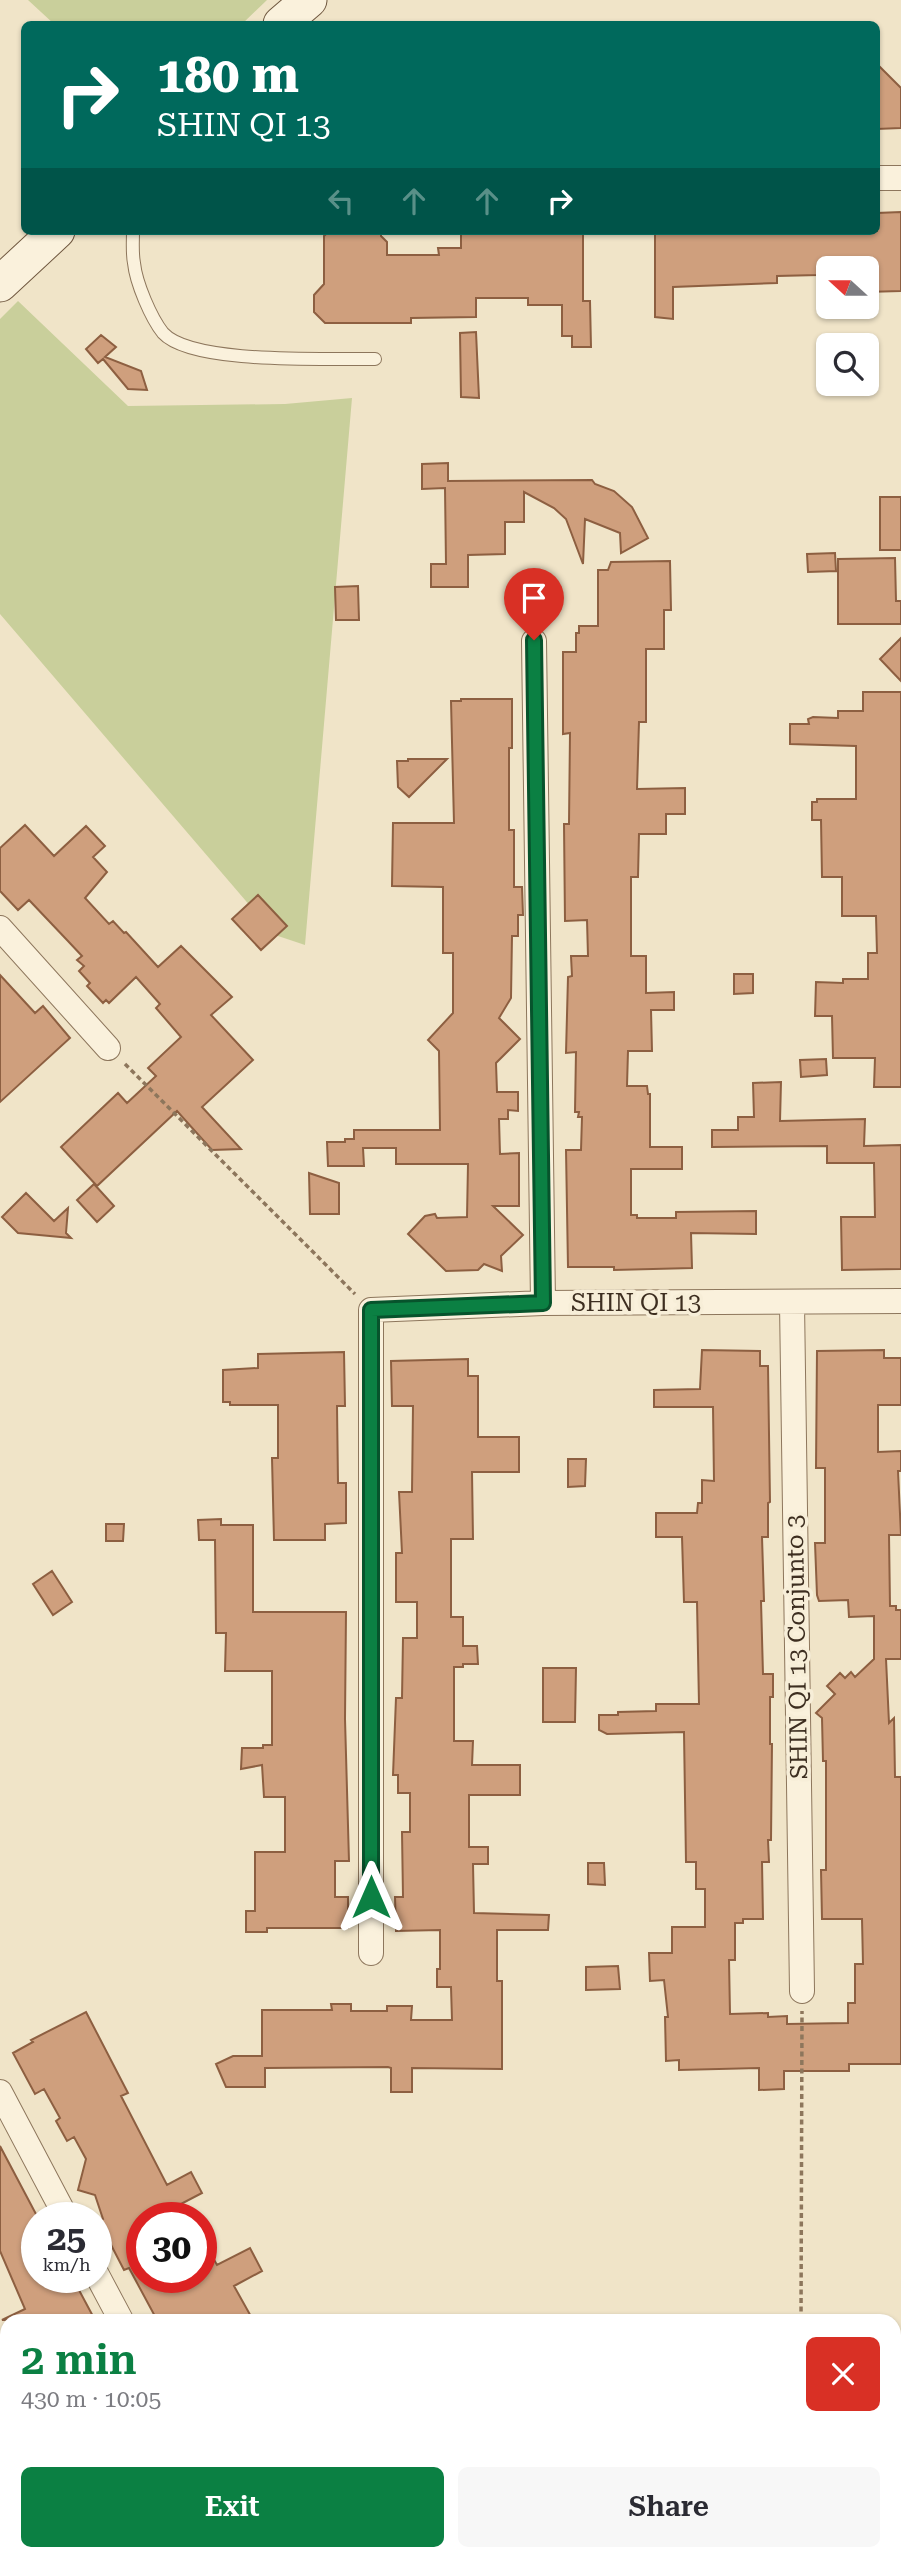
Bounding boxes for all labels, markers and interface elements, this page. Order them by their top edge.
text: 180 m [157,47,299,104]
icon: right [42,49,133,140]
text: SHIN QI 13 [157,106,331,144]
icon: left [322,182,360,220]
icon: ahead [395,182,433,220]
icon: ahead [468,182,506,220]
icon: right [541,182,579,220]
north arrow [816,256,878,318]
map controls [816,256,879,396]
button: search [816,333,879,396]
pin [504,568,564,640]
icon: arrive [515,579,553,617]
street label: SHIN QI 13 [571,1289,701,1317]
street label: SHIN QI 13 Conjunto 3 [781,1515,813,1779]
position arrow [334,1860,408,1934]
speed limit sign: 30 [126,2202,217,2293]
text: 25 [47,2218,86,2259]
text: km/h [42,2254,91,2275]
text: 2 min [21,2335,137,2384]
button: close [806,2337,880,2411]
text: 430 m · 10:05 [21,2386,161,2413]
button: Exit [21,2467,444,2547]
button: Share [458,2467,880,2547]

